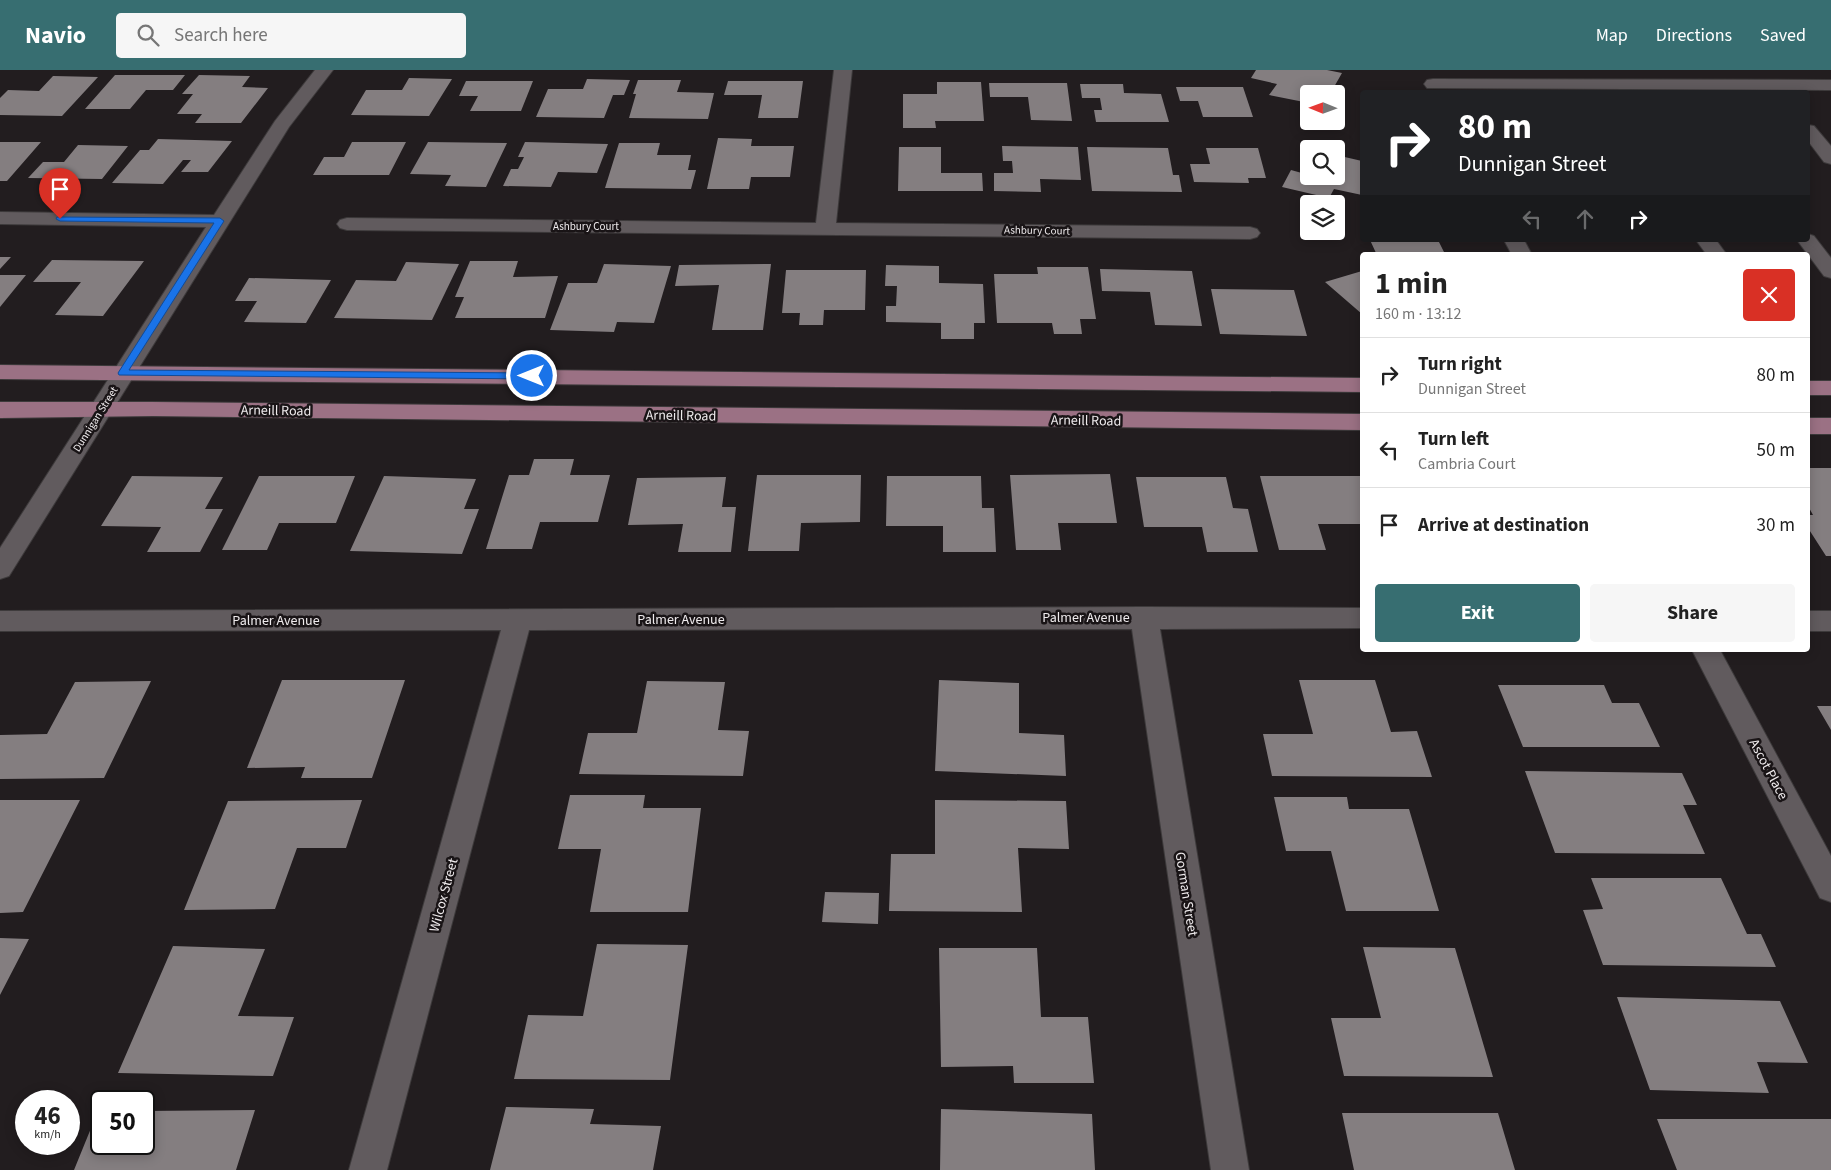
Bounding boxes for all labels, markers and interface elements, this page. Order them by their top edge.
search box [116,13,466,58]
text: Navio [25,18,86,53]
icon: search [134,21,162,49]
text: Search here [174,22,268,49]
text: Map [1596,23,1628,48]
text: Directions [1656,23,1732,48]
text: Saved [1760,23,1806,48]
north arrow [1300,85,1345,130]
map controls [1300,85,1345,240]
text: 80 m [1458,102,1532,152]
icon: right [1375,110,1440,175]
button: search [1300,140,1345,185]
text: Dunnigan Street [1458,148,1606,180]
pin [39,168,81,219]
icon: arrive [46,175,74,203]
button: layers [1300,195,1345,240]
icon: left [1518,205,1546,233]
icon: ahead [1571,205,1599,233]
icon: right [1624,205,1652,233]
street label: Ashbury Court [553,219,619,234]
street label: Ashbury Court [1004,222,1070,239]
text: 1 min [1375,262,1448,305]
button: close [1743,269,1795,321]
text: 160 m · 13:12 [1375,303,1462,325]
position arrow [505,349,557,401]
text: Turn right [1418,351,1502,378]
icon: right [1375,361,1403,389]
text: 80 m [1757,362,1795,389]
text: Dunnigan Street [1418,378,1526,400]
street label: Dunnigan Street [69,384,122,455]
street label: Arneill Road [241,400,311,422]
street label: Arneill Road [646,405,716,427]
street label: Arneill Road [1051,410,1121,432]
text: Turn left [1418,426,1489,453]
icon: left [1375,436,1403,464]
text: 50 m [1757,437,1795,464]
text: Cambria Court [1418,453,1516,475]
icon: arrive [1375,511,1403,539]
text: Arrive at destination [1418,512,1589,539]
text: 30 m [1757,512,1795,539]
button: Exit [1375,584,1580,642]
button: Share [1590,584,1795,642]
street label: Palmer Avenue [1042,608,1130,628]
street label: Palmer Avenue [637,610,725,630]
street label: Palmer Avenue [232,611,320,631]
street label: Ascot Place [1744,735,1793,803]
street label: Gorman Street [1169,850,1203,938]
street label: Wilcox Street [425,856,463,934]
speed limit sign: 50 [90,1090,155,1155]
text: 46 [34,1098,61,1134]
text: km/h [34,1126,61,1143]

